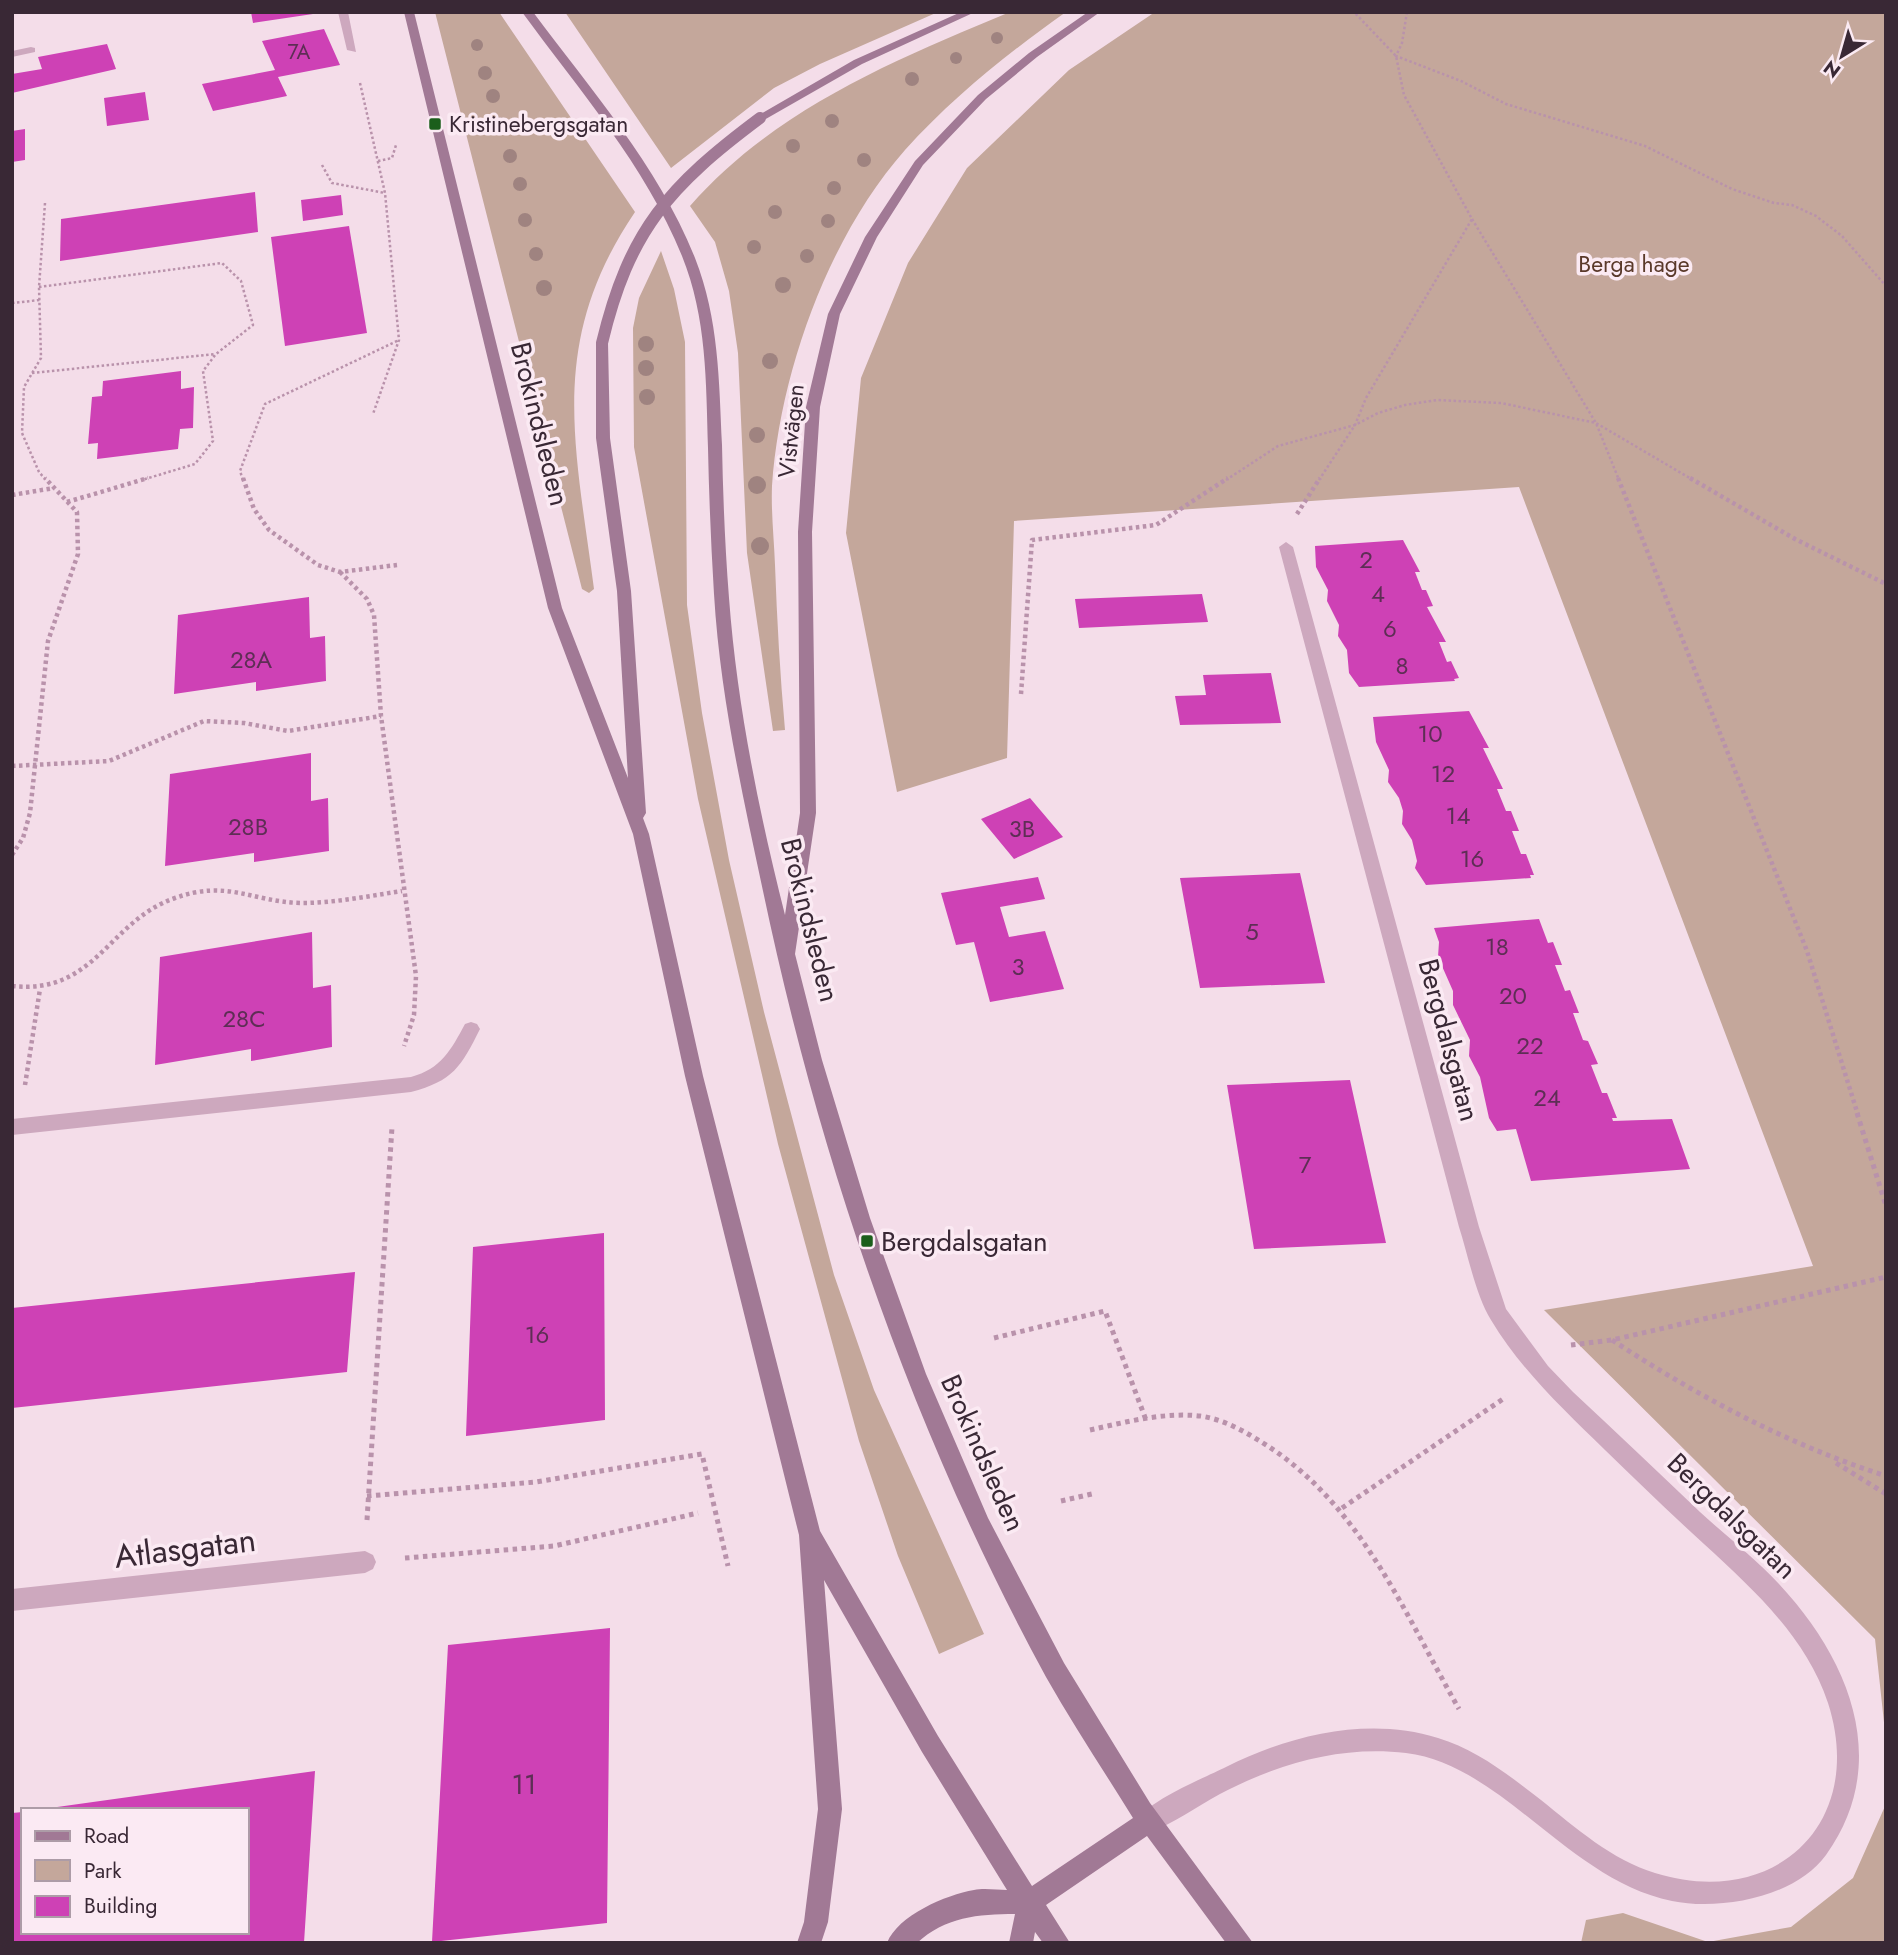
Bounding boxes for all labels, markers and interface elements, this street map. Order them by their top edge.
north arrow [1807,21,1877,91]
house number: 7A [288,37,311,67]
text: N [1818,54,1846,85]
place label: Kristinebergsgatan [449,107,628,141]
marker: Kristinebergsgatan [427,116,443,132]
park label: Berga hage [1578,247,1690,281]
street label: Brokindsleden [500,338,580,510]
street label: Vistvägen [769,382,813,480]
house number: 2 [1359,542,1373,577]
house number: 4 [1371,576,1385,611]
house number: 6 [1383,611,1397,646]
house number: 28A [230,642,272,677]
house number: 8 [1395,648,1409,683]
house number: 10 [1417,716,1443,751]
house number: 12 [1431,756,1455,791]
house number: 14 [1446,798,1470,833]
house number: 28B [228,809,268,844]
house number: 3B [1009,811,1035,846]
street label: Brokindsleden [770,834,850,1006]
house number: 16 [1460,841,1484,876]
house number: 5 [1245,914,1259,949]
house number: 18 [1485,929,1509,964]
house number: 3 [1011,949,1025,984]
street label: Bergdalsgatan [1408,954,1490,1126]
house number: 20 [1499,978,1527,1013]
house number: 28C [222,1001,266,1036]
house number: 22 [1516,1028,1544,1063]
house number: 24 [1533,1080,1561,1115]
house number: 7 [1299,1147,1312,1182]
place label: Bergdalsgatan [881,1221,1048,1262]
marker: Bergdalsgatan [859,1233,875,1249]
house number: 16 [525,1317,549,1352]
street label: Brokindsleden [930,1368,1036,1538]
street label: Bergdalsgatan [1658,1443,1806,1589]
street label: Atlasgatan [112,1516,258,1580]
house number: 11 [511,1764,537,1805]
legend [21,1808,248,1934]
text: Road [84,1821,129,1851]
text: Park [84,1856,122,1886]
text: Building [84,1891,157,1921]

